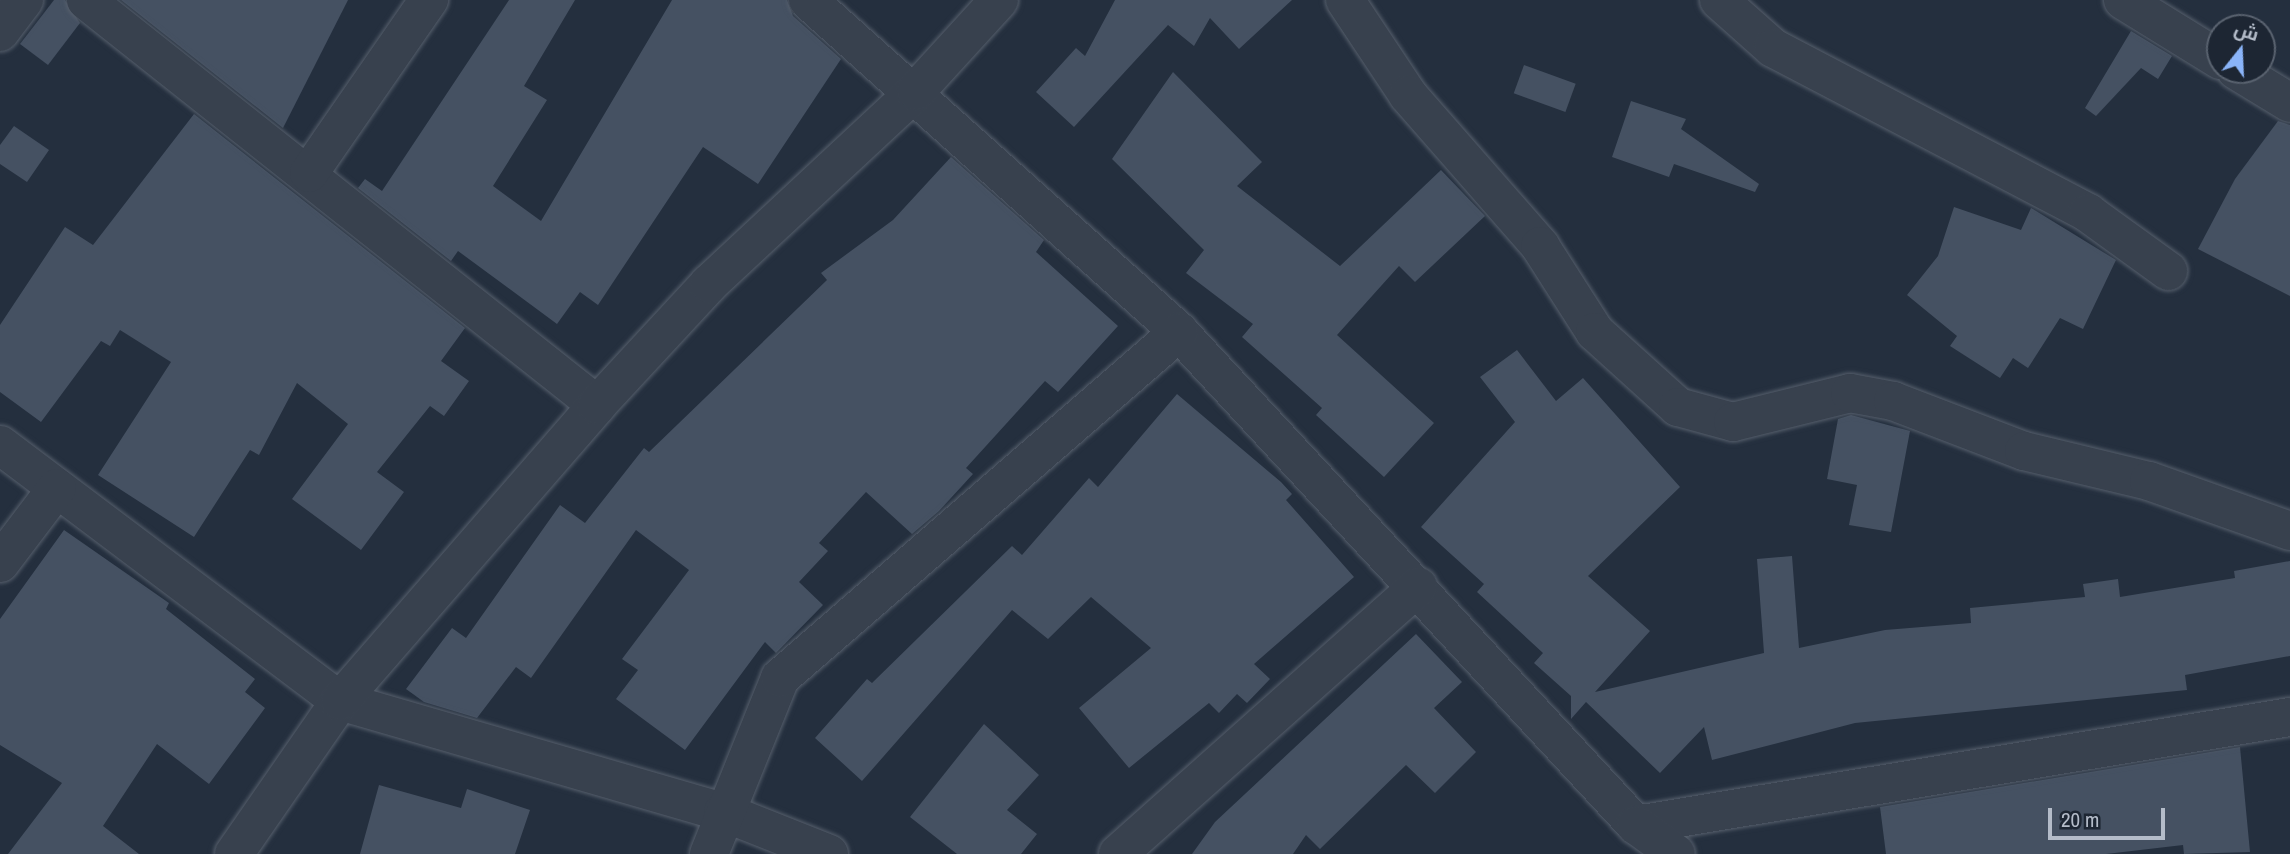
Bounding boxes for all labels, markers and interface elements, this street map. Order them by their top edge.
north arrow [2206,14,2276,84]
text: ش [2231,15,2262,47]
scale bar [2052,794,2169,838]
text: 20 m [2061,805,2099,834]

